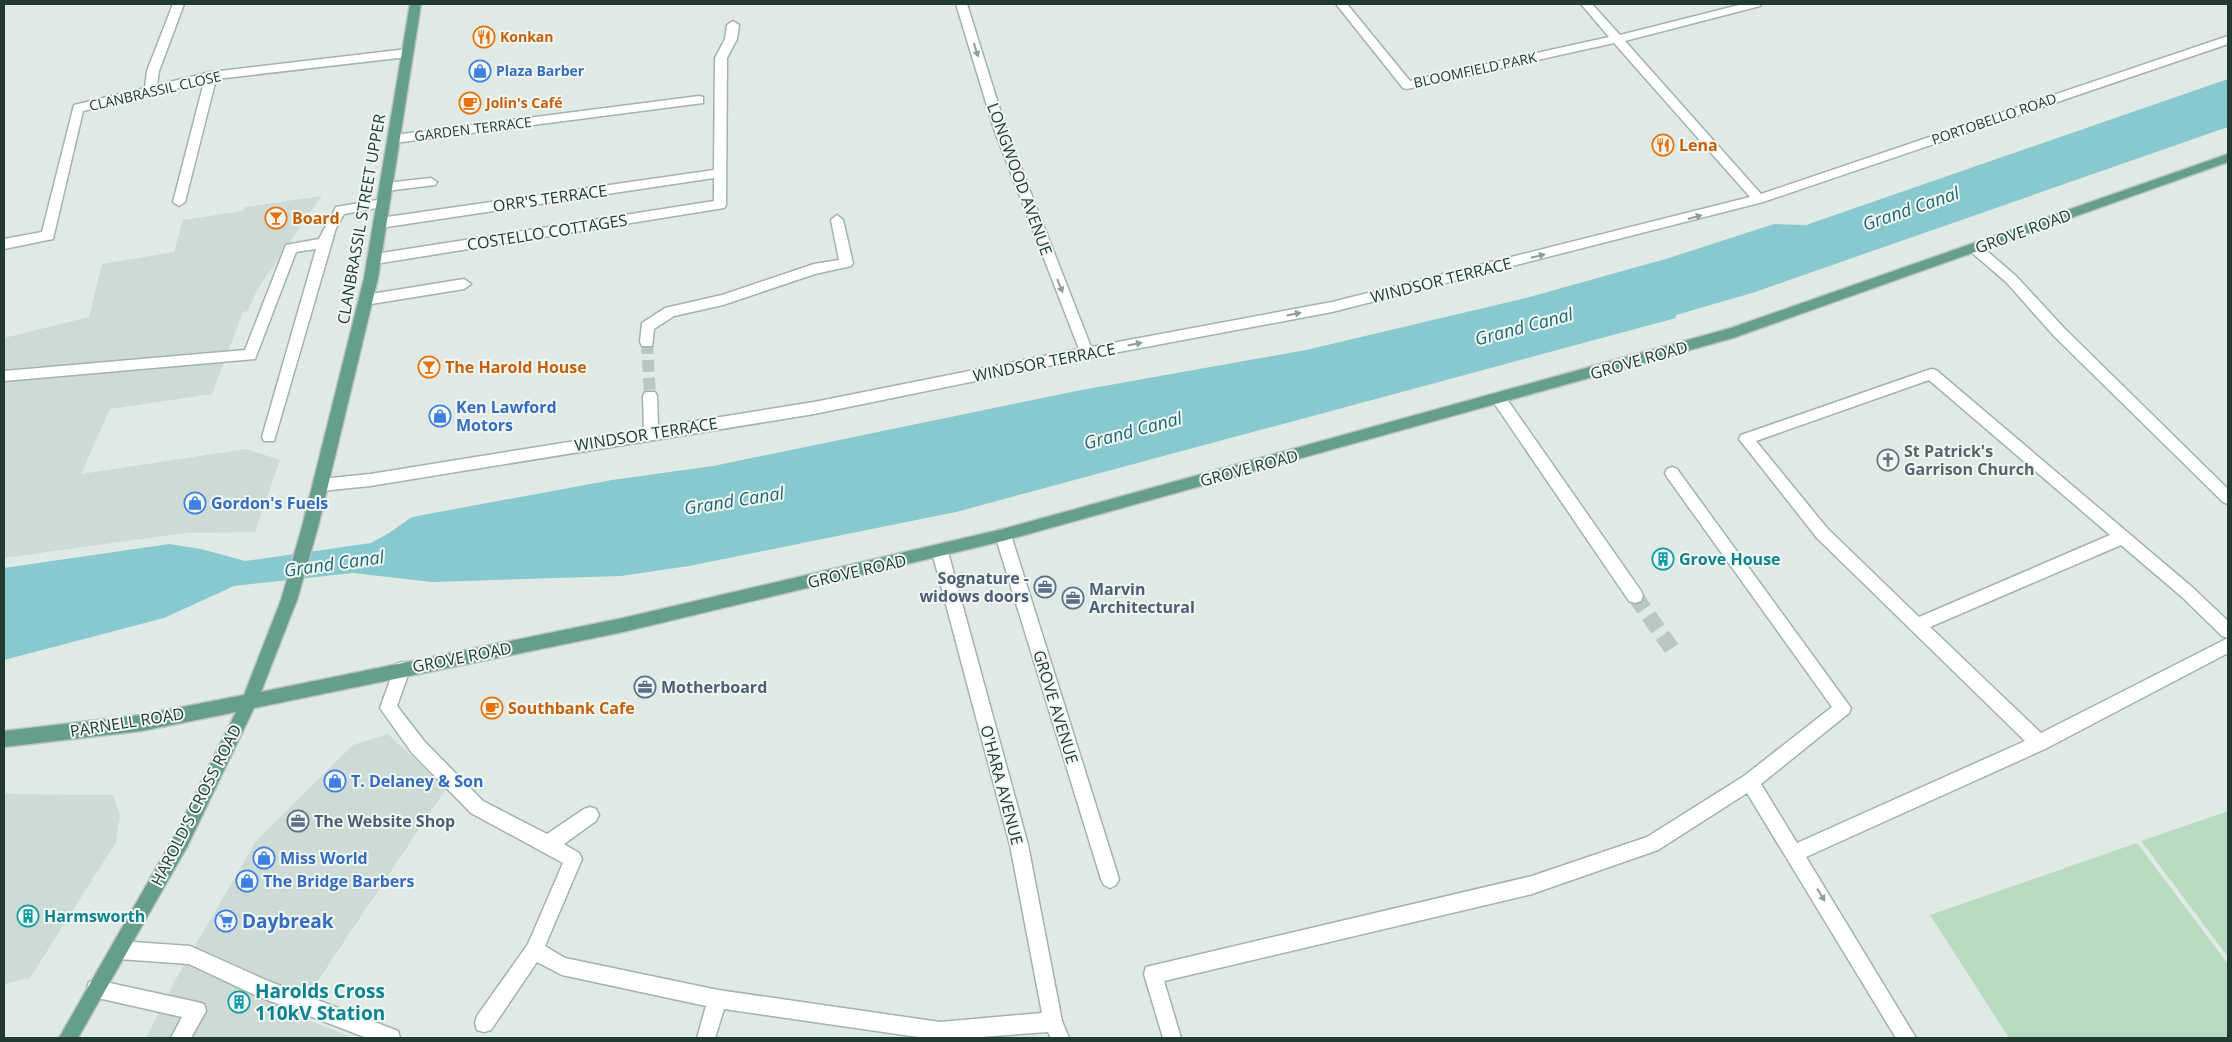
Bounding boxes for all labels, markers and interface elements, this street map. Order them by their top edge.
restaurant icon: Konkan [472,25,496,49]
place label: Konkan [500,27,554,46]
one-way arrow [972,43,980,58]
street label: BLOOMFIELD PARK [1412,47,1539,92]
shop icon: Plaza Barber [468,59,492,83]
place label: Plaza Barber [496,61,585,80]
street label: CLANBRASSIL CLOSE [87,66,223,115]
street label: PORTOBELLO ROAD [1929,88,2059,149]
cafe icon: Jolin's Café [458,91,482,115]
place label: Jolin's Café [484,93,562,112]
street label: LONGWOOD AVENUE [982,100,1058,258]
street label: CLANBRASSIL STREET UPPER [332,112,390,326]
street label: GARDEN TERRACE [413,112,533,145]
restaurant icon: Lena [1651,133,1675,157]
place label: Lena [1679,134,1718,156]
street label: ORR'S TERRACE [491,179,609,217]
water label: Grand Canal [1859,180,1963,236]
street label: GROVE ROAD [1972,203,2074,259]
bar icon: Board [264,206,288,230]
place label: Board [292,207,340,229]
street label: COSTELLO COTTAGES [465,208,629,256]
one-way arrow [1688,212,1703,220]
street label: WINDSOR TERRACE [1368,252,1514,308]
one-way arrow [1530,252,1545,260]
one-way arrow [1057,278,1064,293]
water label: Grand Canal [1472,301,1576,351]
one-way arrow [1287,309,1303,317]
street label: GROVE ROAD [1588,336,1690,384]
street label: WINDSOR TERRACE [971,337,1117,387]
one-way arrow [1127,339,1143,347]
bar icon: The Harold House [417,355,441,379]
place label: The Harold House [445,356,587,378]
place label: Ken Lawford Motors [456,396,557,436]
shop icon: Ken Lawford Motors [428,404,452,428]
water label: Grand Canal [1081,405,1185,455]
street label: WINDSOR TERRACE [573,412,719,456]
place label: St Patrick's Garrison Church [1904,440,2034,480]
street label: GROVE ROAD [1198,444,1300,492]
church icon: St Patrick's Garrison Church [1876,448,1900,472]
water label: Grand Canal [682,480,786,520]
shop icon: Gordon's Fuels [183,491,207,515]
place label: Gordon's Fuels [211,492,328,514]
water label: Grand Canal [282,544,386,582]
building icon: Grove House [1651,547,1675,571]
place label: Grove House [1679,548,1781,570]
street label: GROVE ROAD [806,549,908,593]
place label: Sognature - widows doors [919,567,1029,607]
office icon: Sognature - widows doors [1033,575,1057,599]
place label: Marvin Architectural [1089,578,1195,618]
office icon: Marvin Architectural [1061,586,1085,610]
street label: GROVE ROAD [411,637,513,677]
street label: GROVE AVENUE [1028,648,1084,766]
office icon: Motherboard [633,675,657,699]
place label: Motherboard [661,676,767,698]
cafe icon: Southbank Cafe [480,696,504,720]
place label: Southbank Cafe [508,697,635,719]
street label: PARNELL ROAD [68,702,186,742]
street label: HAROLD'S CROSS ROAD [146,720,246,890]
street label: O'HARA AVENUE [975,723,1029,847]
shop icon: T. Delaney & Son [323,769,347,793]
place label: T. Delaney & Son [351,770,483,792]
office icon: The Website Shop [286,809,310,833]
place label: The Website Shop [314,810,455,832]
shop icon: Miss World [252,846,276,870]
place label: Miss World [280,847,368,869]
shop icon: The Bridge Barbers [235,869,259,893]
place label: The Bridge Barbers [263,870,415,892]
one-way arrow [1816,888,1825,901]
building icon: Harmsworth [16,904,40,928]
place label: Harmsworth [44,905,145,927]
place label: Daybreak [242,908,334,934]
supermarket icon: Daybreak [214,909,238,933]
place label: Harolds Cross 110kV Station [255,978,385,1026]
building icon: Harolds Cross 110kV Station [227,990,251,1014]

